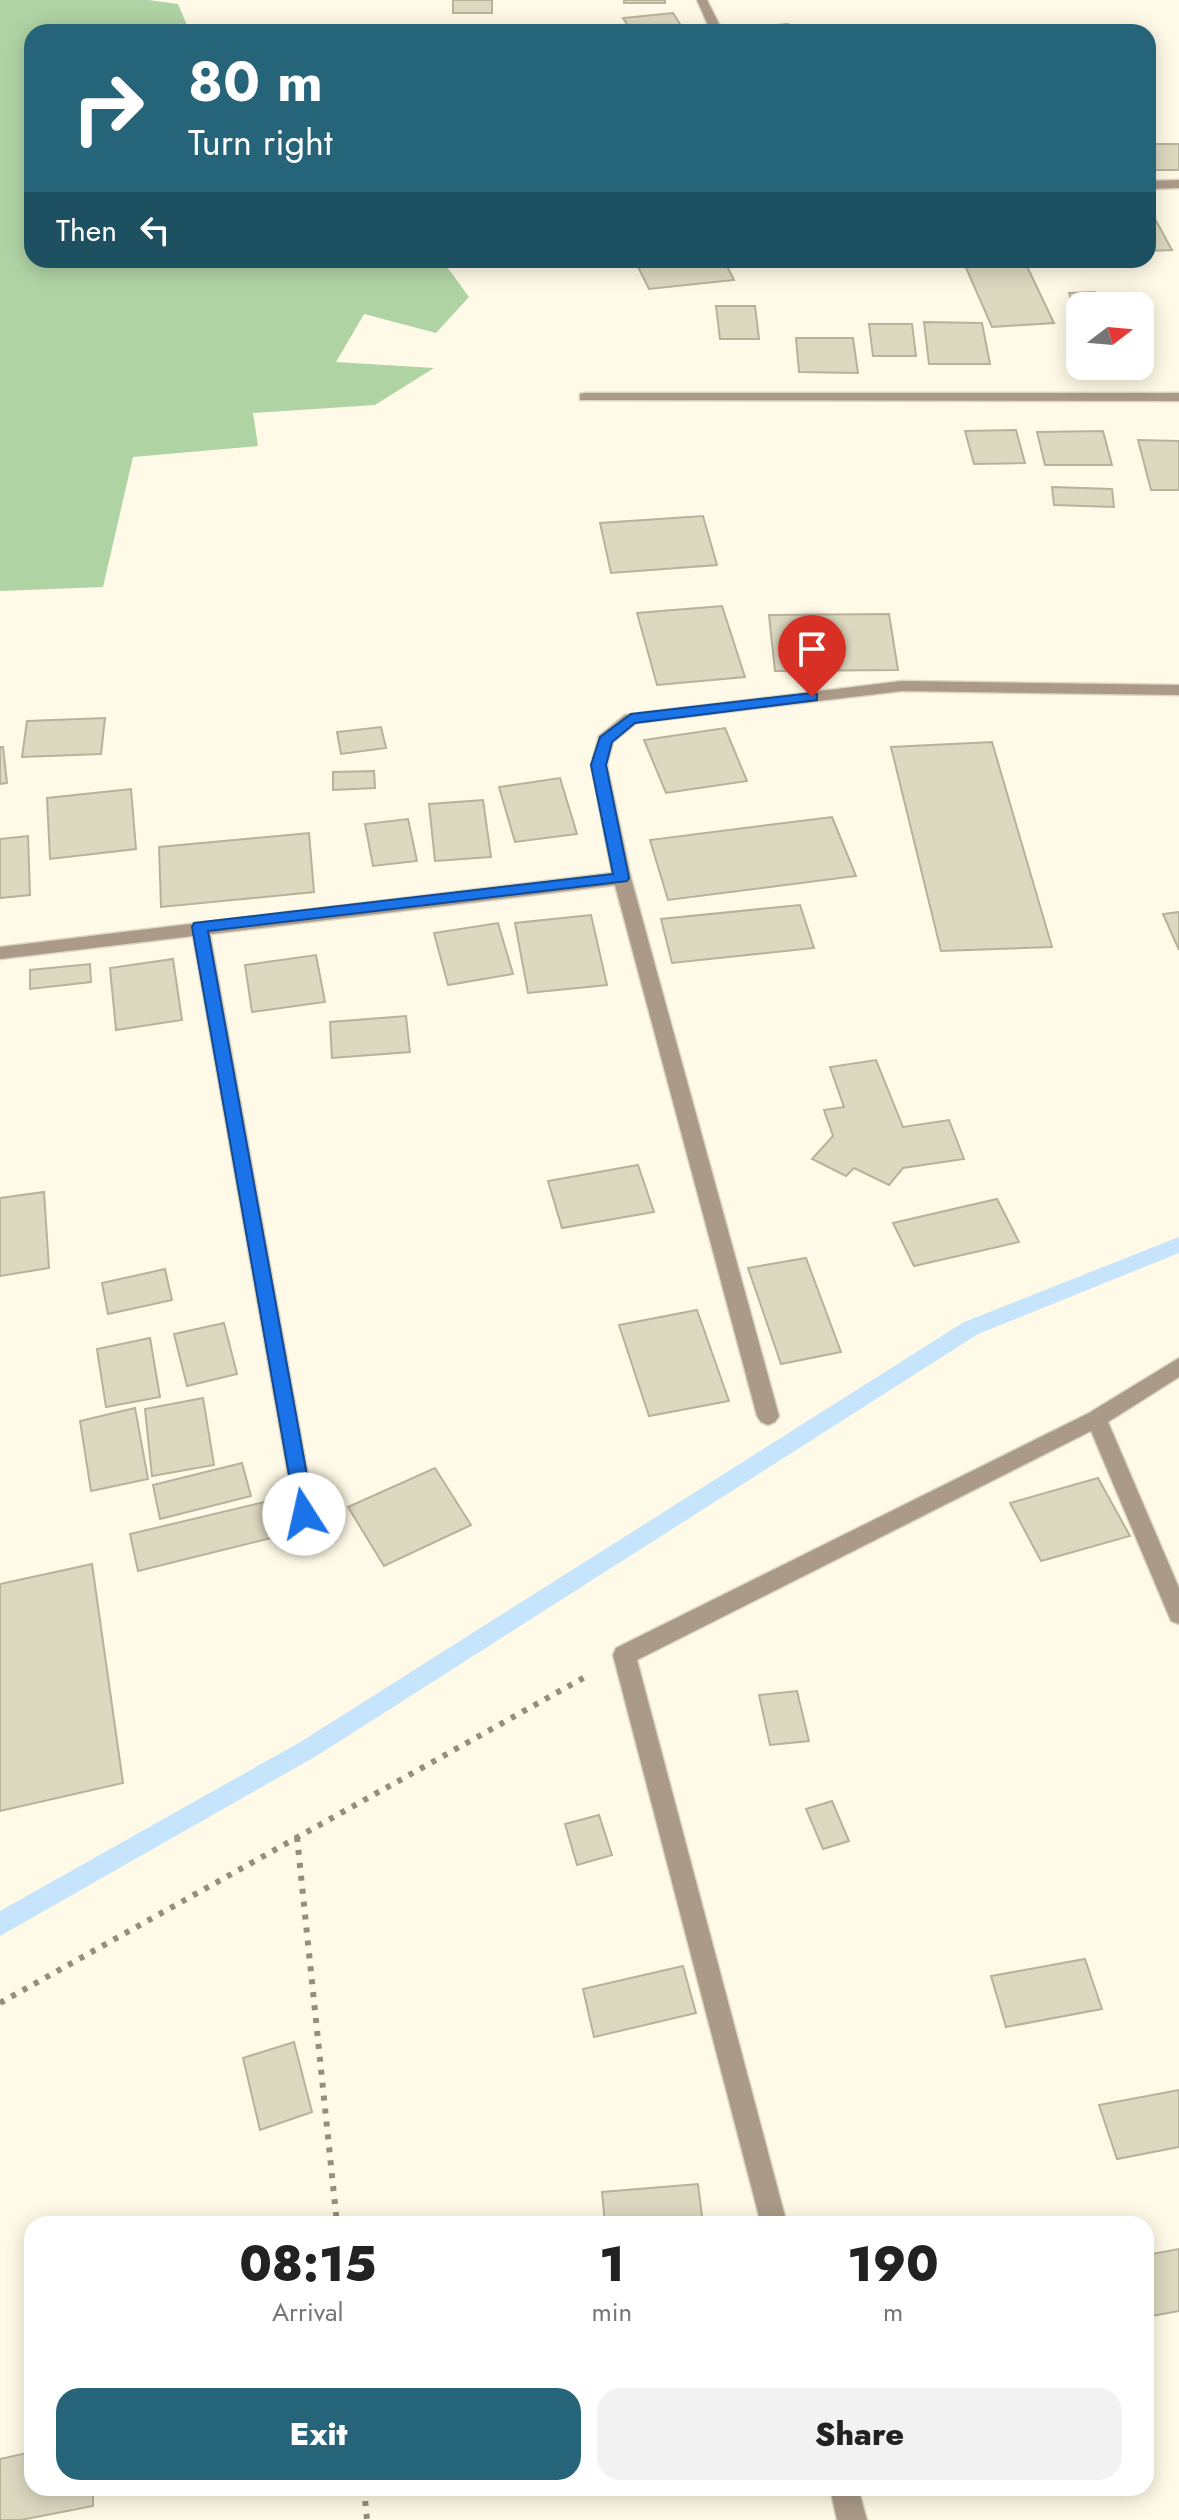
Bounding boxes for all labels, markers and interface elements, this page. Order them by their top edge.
text: 80 m [188,41,323,122]
icon: right [56,56,160,160]
text: Turn right [188,116,333,168]
icon: left [133,208,177,252]
text: Then [56,209,117,252]
north arrow [1066,292,1154,380]
map controls [1066,292,1154,380]
pin [778,615,846,697]
icon: arrive [790,627,834,671]
position arrow [262,1472,346,1556]
text: 08:15 [239,2230,376,2299]
text: 1 [599,2230,624,2299]
text: 190 [847,2230,939,2299]
text: Arrival [272,2293,344,2331]
text: min [591,2293,632,2331]
text: m [883,2293,903,2331]
button: Exit [56,2388,581,2480]
button: Share [597,2388,1122,2480]

